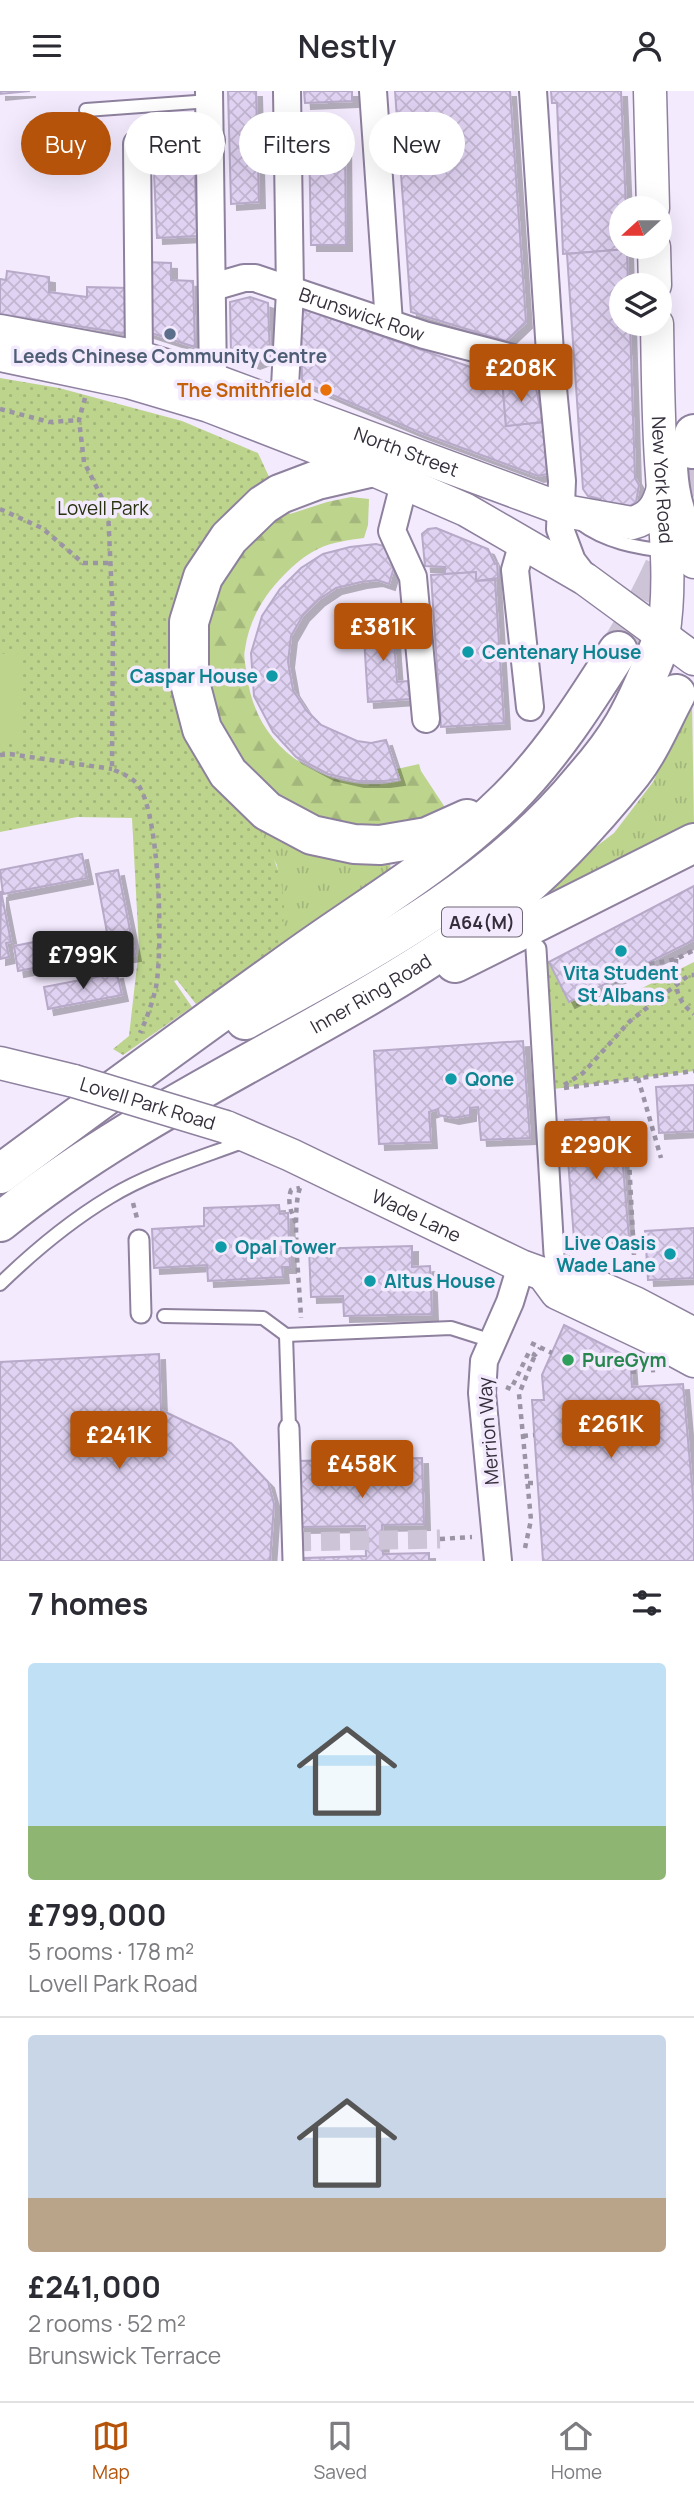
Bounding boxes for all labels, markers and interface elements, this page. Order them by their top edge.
text: Nestly [298,24,396,68]
icon: menu [28,27,66,65]
icon: person [628,27,666,65]
chip: Buy [21,112,111,175]
chip: Rent [125,112,225,175]
chip: Filters [239,112,355,175]
chip: New [369,112,465,175]
north arrow [609,196,672,259]
map controls [609,196,672,336]
button: layers [609,273,672,336]
street label: Brunswick Row [296,281,428,347]
marker: Leeds Chinese Community Centre [162,326,178,342]
place label: Leeds Chinese Community Centre [13,343,327,369]
pin: £208K [472,345,570,404]
text: £208K [486,351,556,383]
place label: The Smithfield [177,377,312,403]
marker: The Smithfield [318,382,334,398]
street label: New York Road [646,416,679,544]
street label: North Street [350,420,462,483]
park label: Lovell Park [57,495,149,521]
pin: £381K [334,603,432,663]
text: £381K [350,610,416,642]
place label: Centenary House [482,639,642,665]
marker: Centenary House [460,644,476,660]
place label: Caspar House [130,663,258,689]
marker: Caspar House [264,668,280,684]
road number: A64(M) [442,907,522,937]
pin: £799K [34,932,132,991]
text: £799K [49,938,117,970]
marker: Vita Student St Albans [613,943,629,959]
street label: Inner Ring Road [305,948,436,1039]
place label: Vita Student St Albans [563,960,679,1008]
place label: Qone [465,1066,514,1092]
street label: Lovell Park Road [77,1071,219,1136]
marker: Qone [443,1071,459,1087]
pin: £290K [547,1121,645,1181]
text: £290K [560,1128,632,1160]
street label: Wade Lane [367,1183,465,1248]
place label: Live Oasis Wade Lane [556,1230,656,1278]
place label: Opal Tower [235,1234,337,1260]
marker: Opal Tower [213,1239,229,1255]
marker: Live Oasis Wade Lane [662,1246,678,1262]
place label: Altus House [384,1268,495,1294]
marker: Altus House [362,1273,378,1289]
place label: PureGym [582,1347,666,1373]
marker: PureGym [560,1352,576,1368]
street label: Merrion Way [471,1376,505,1486]
pin: £261K [562,1401,660,1460]
text: £261K [578,1407,644,1439]
pin: £241K [70,1411,168,1471]
text: £241K [86,1418,152,1450]
pin: £458K [313,1441,411,1500]
text: £458K [327,1447,397,1479]
text: 7 homes [28,1583,148,1624]
icon: filters [628,1584,666,1622]
icon: home [284,1708,410,1834]
text: £799,000 [28,1894,167,1935]
text: 5 rooms · 178 m² [28,1935,194,1967]
text: Lovell Park Road [28,1967,198,1999]
icon: home [284,2080,410,2206]
text: £241,000 [28,2266,161,2307]
text: 2 rooms · 52 m² [28,2307,186,2339]
text: Brunswick Terrace [28,2339,221,2371]
tab: Map [92,2417,130,2485]
tab: Saved [314,2417,367,2485]
tab: Home [551,2417,602,2485]

